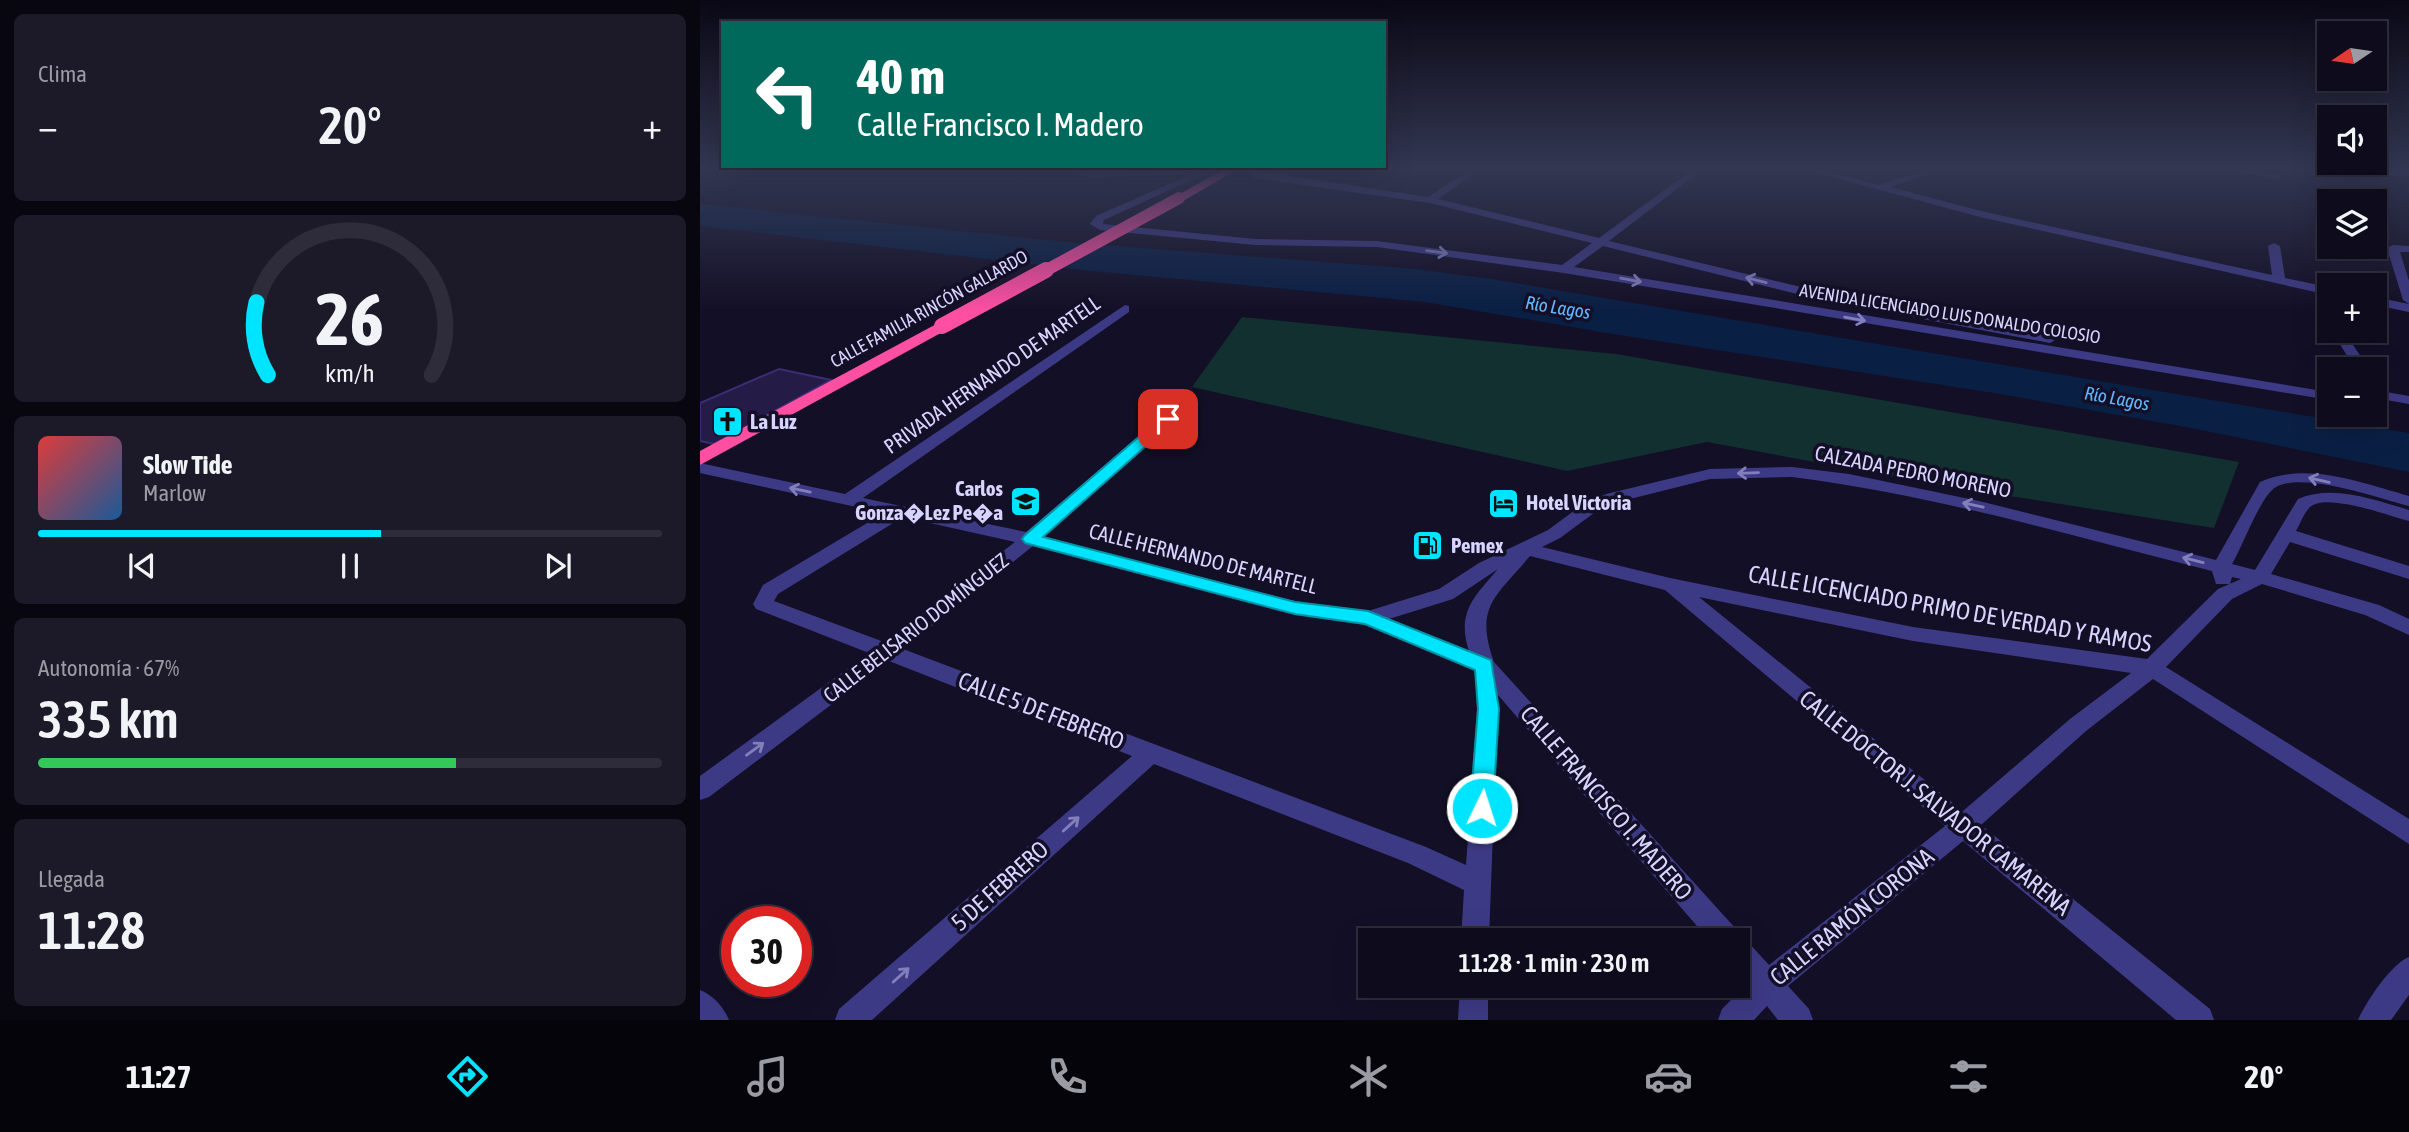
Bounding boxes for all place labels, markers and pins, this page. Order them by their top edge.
pin [1138,389,1198,449]
church icon: La Luz [710,405,744,439]
place label: La Luz [750,409,797,433]
place label: Carlos Gonza�Lez Pe�a [855,476,1004,524]
school or university icon: Carlos Gonza�Lez Pe�a [1009,484,1043,518]
hotel icon: Hotel Victoria [1486,486,1520,520]
place label: Hotel Victoria [1526,490,1632,514]
fuel station icon: Pemex [1411,529,1445,563]
place label: Pemex [1451,533,1504,557]

